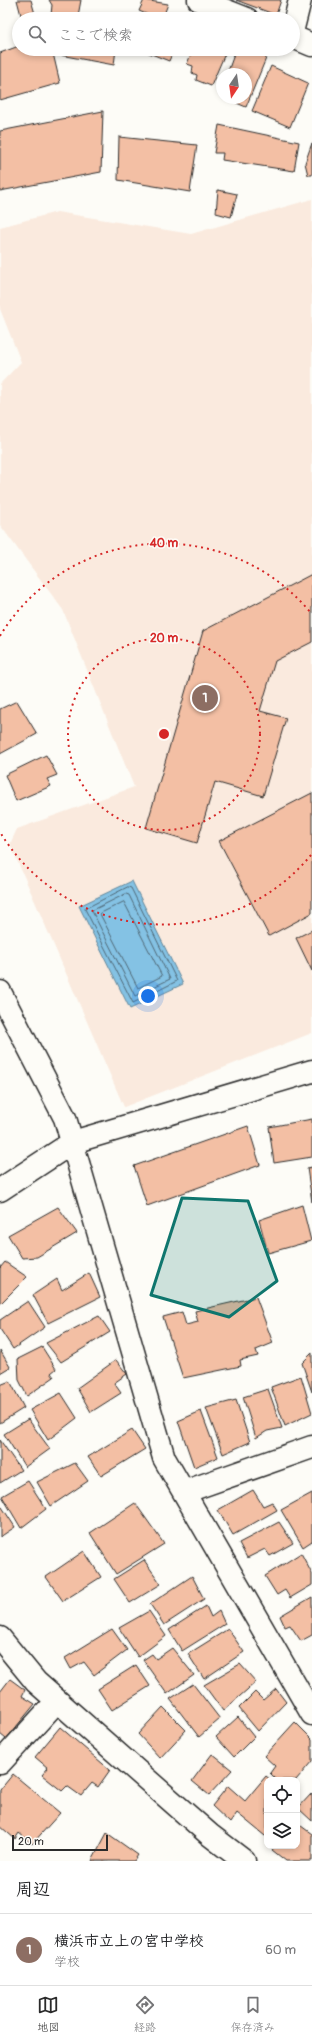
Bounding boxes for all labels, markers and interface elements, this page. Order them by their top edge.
search box [12,12,300,56]
icon: search [26,23,48,45]
text: ここで検索 [58,26,133,45]
north arrow [216,68,252,104]
text: 40 m [149,536,179,551]
text: 20 m [150,631,178,646]
pin: 1 [192,683,218,713]
centre of rings [157,727,171,741]
your location [138,986,158,1006]
map controls [264,1777,300,1849]
button: locate [264,1777,300,1813]
button: layers [264,1813,300,1849]
scale bar [12,1833,108,1852]
text: 20 m [18,1835,44,1848]
text: 周辺 [16,1879,50,1900]
text: 横浜市立上の宮中学校 [54,1932,204,1951]
text: 1 [26,1942,32,1958]
text: 60 m [265,1942,296,1958]
text: 学校 [54,1954,80,1970]
tab: 地図 [37,1994,59,2034]
tab: 経路 [134,1994,156,2034]
tab: 保存済み [231,1994,275,2034]

